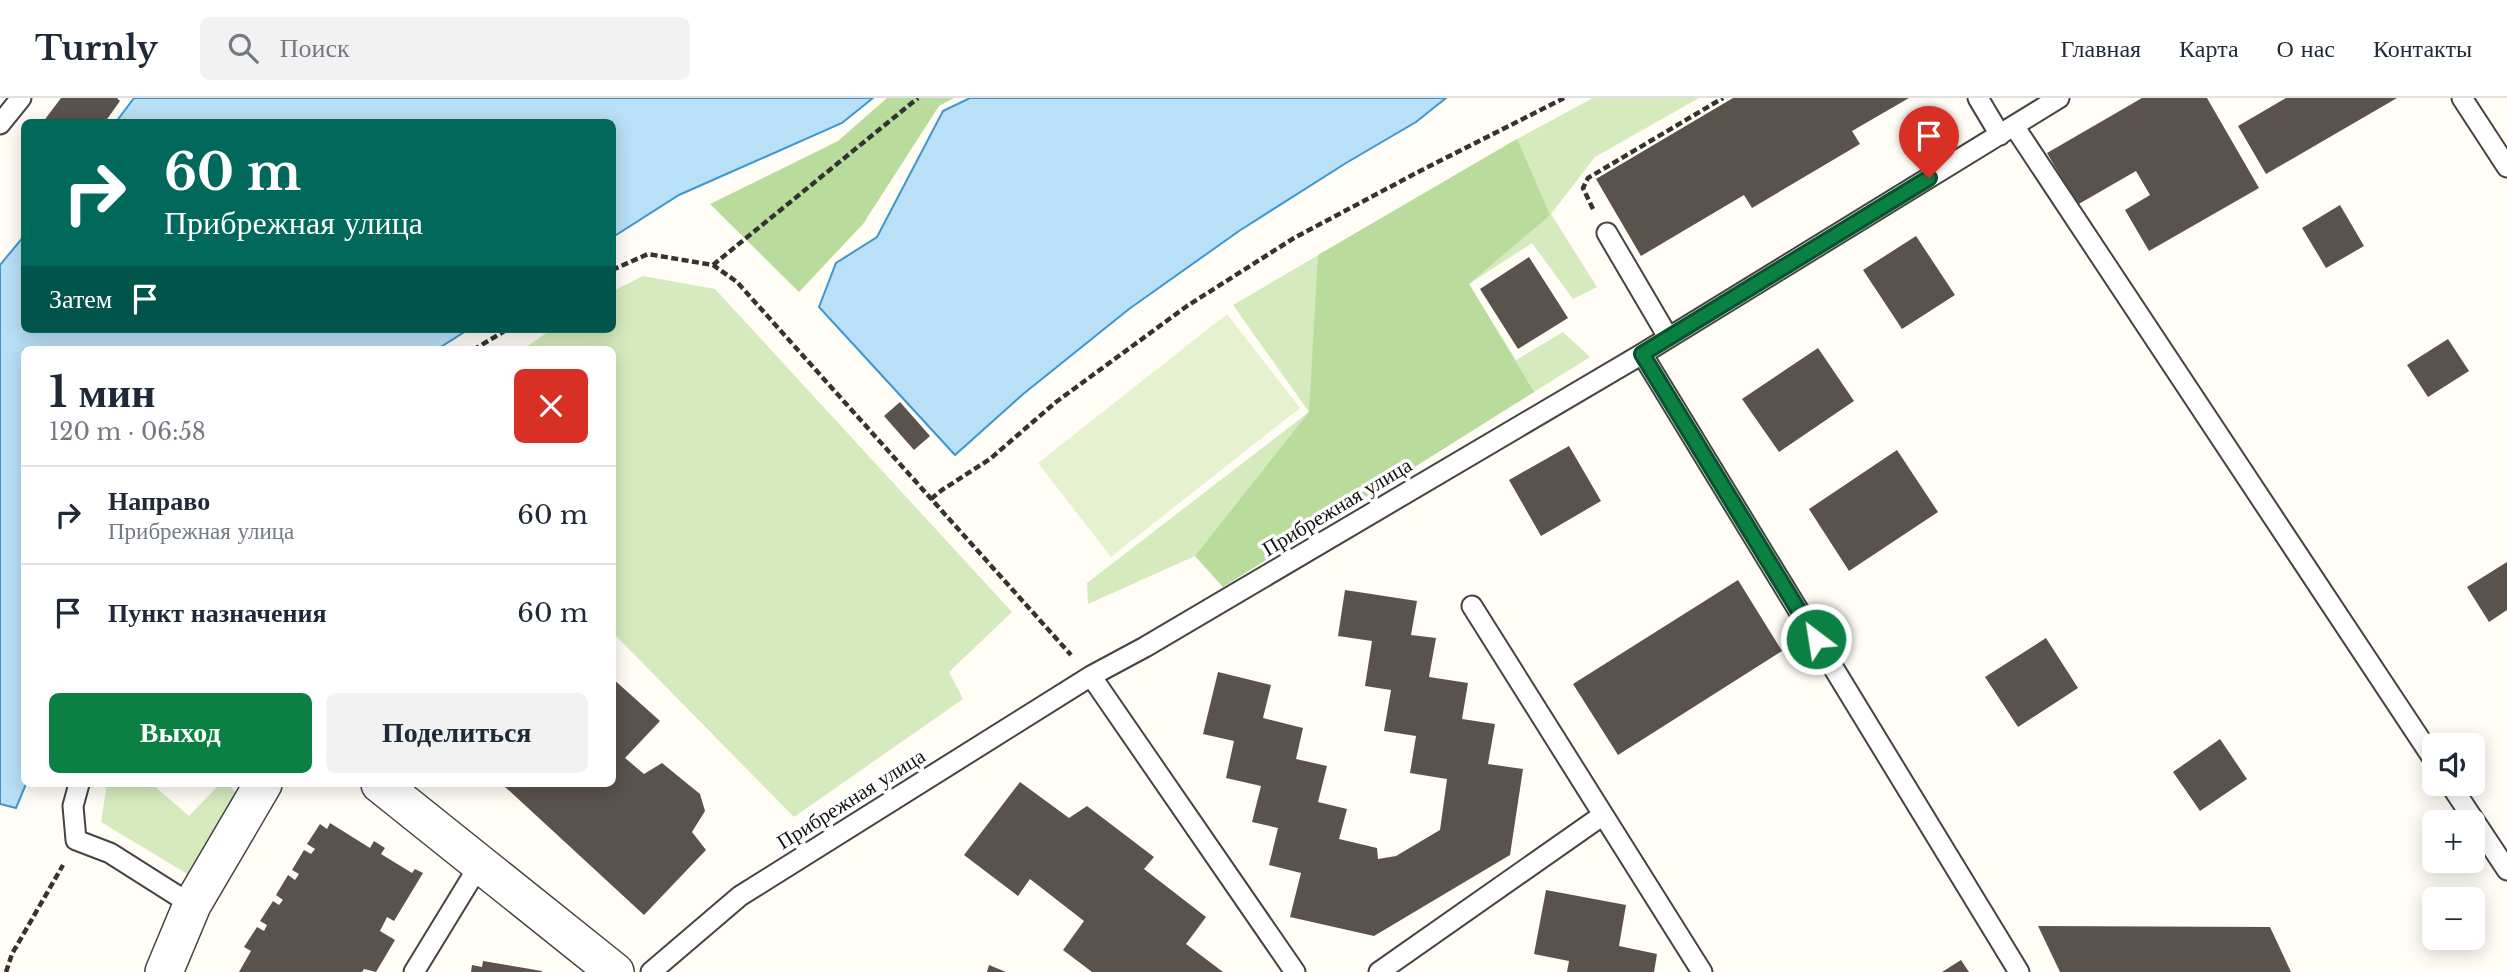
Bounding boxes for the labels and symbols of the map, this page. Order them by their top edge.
pin [1899,106,1959,178]
street label: Прибрежная улица [1257,452,1417,562]
position arrow [1779,602,1853,676]
street label: Прибрежная улица [772,743,931,855]

